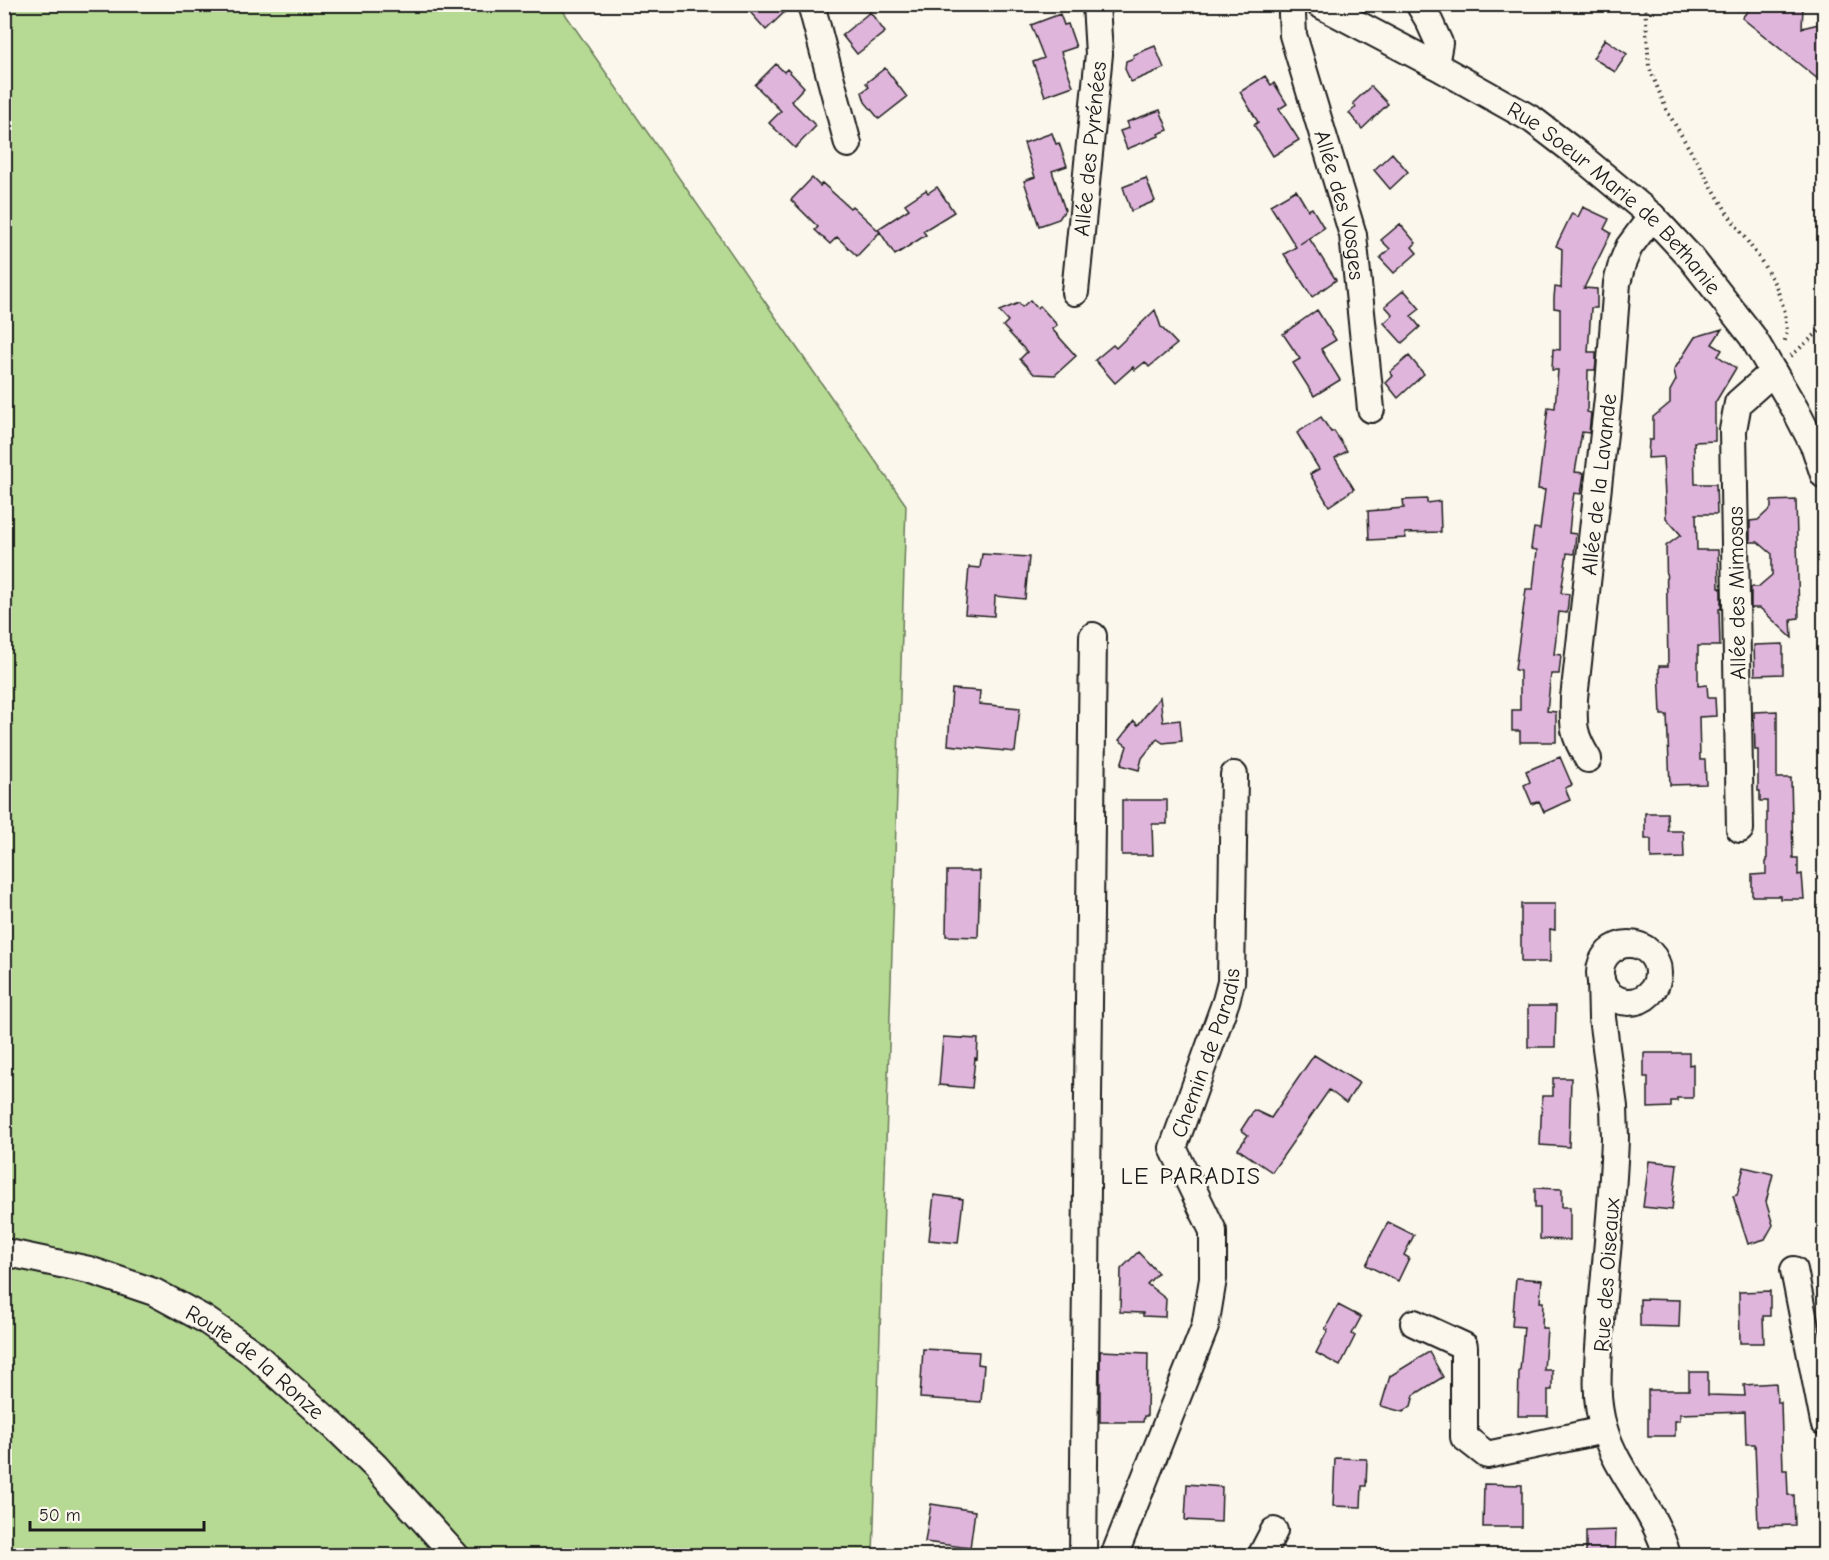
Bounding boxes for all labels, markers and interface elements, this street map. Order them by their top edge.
street label: Allée des Pyrénées [1069,60,1112,238]
street label: Rue Soeur Marie de Bethanie [1503,96,1726,300]
street label: Allée des Vosges [1308,127,1370,281]
street label: Allée de la Lavande [1576,392,1622,577]
street label: Allée des Mimosas [1722,506,1752,680]
street label: Chemin de Paradis [1166,968,1245,1141]
district label: LE PARADIS [1120,1162,1262,1190]
street label: Rue des Oiseaux [1589,1197,1625,1353]
street label: Route de la Ronze [181,1300,329,1425]
scale bar [30,1494,204,1532]
text: 50 m [39,1505,81,1526]

